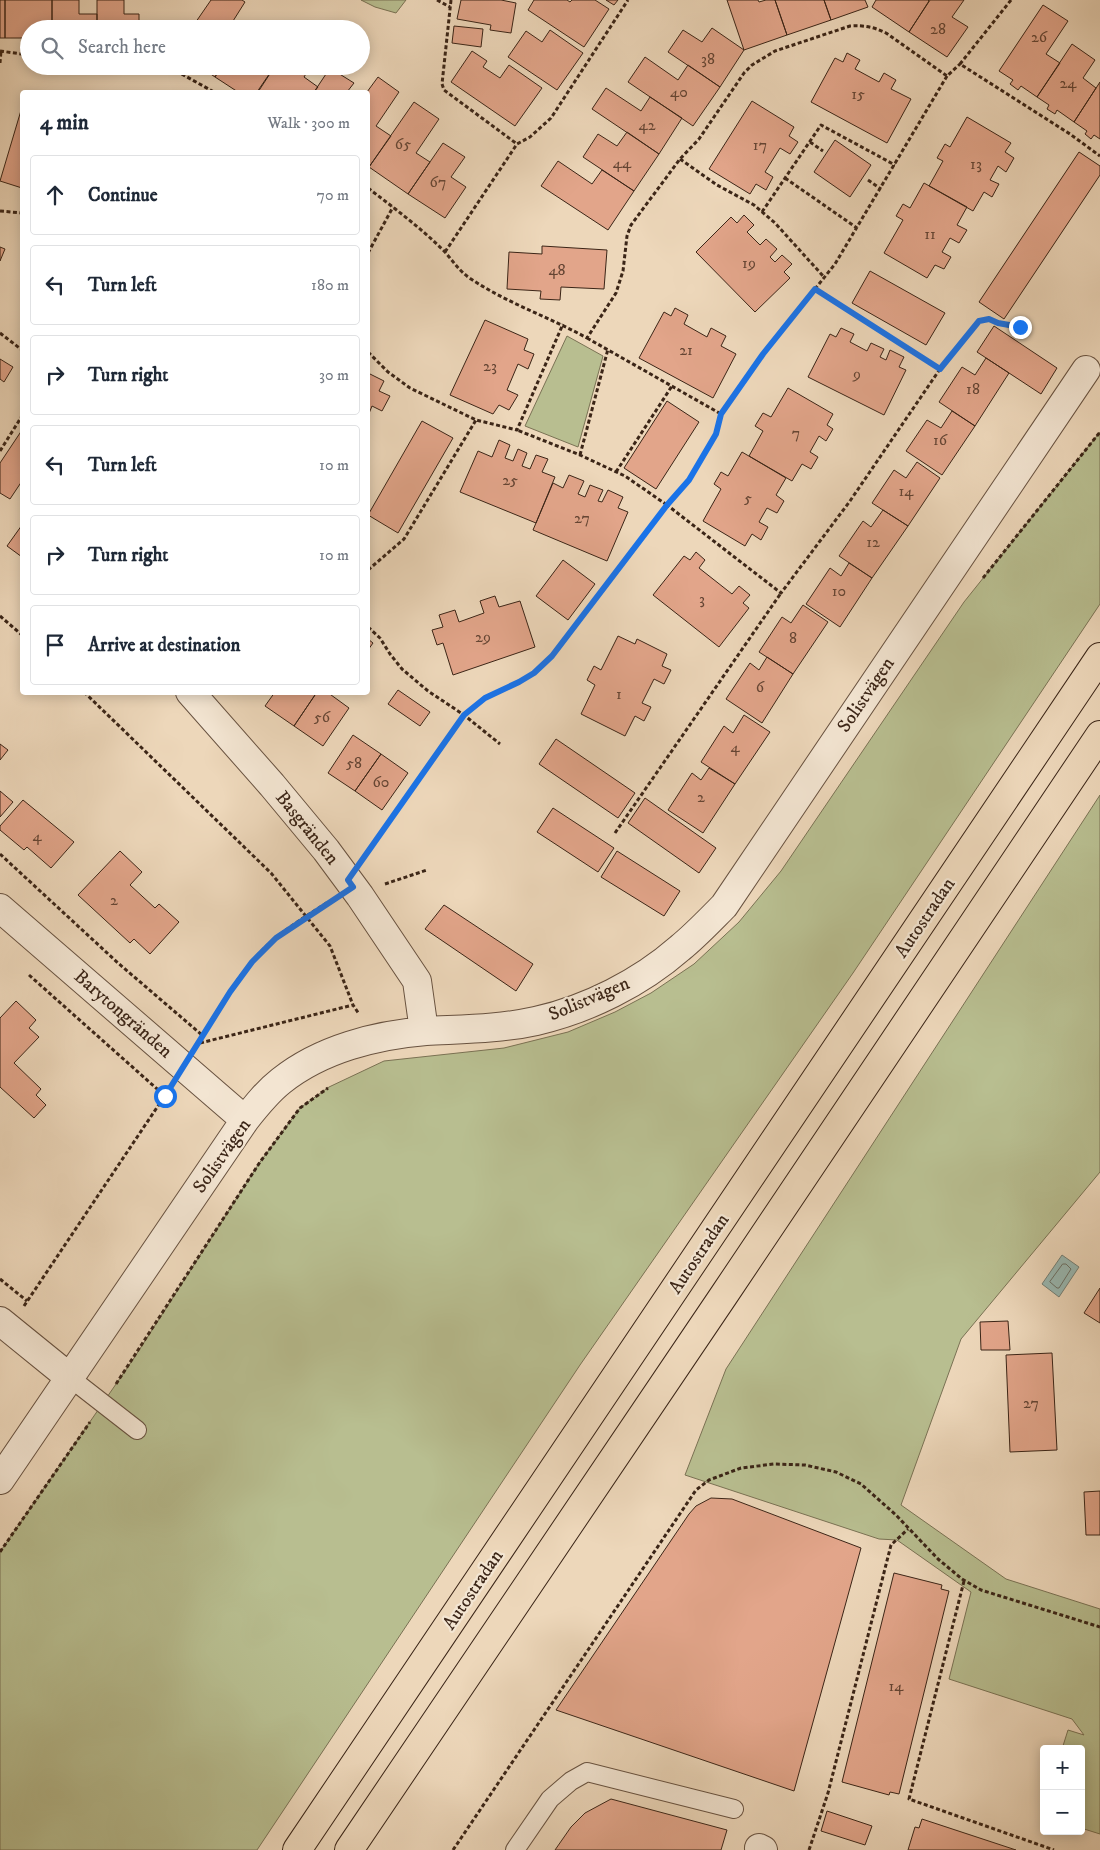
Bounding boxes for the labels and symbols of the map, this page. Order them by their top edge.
house number: 28 [930,19,946,39]
house number: 26 [1031,27,1048,47]
house number: 38 [701,49,715,69]
house number: 24 [1059,73,1077,93]
house number: 40 [670,82,688,102]
house number: 15 [851,84,865,104]
house number: 42 [638,115,656,135]
house number: 65 [395,134,411,154]
house number: 17 [753,135,767,155]
house number: 44 [613,153,632,173]
house number: 13 [970,154,982,174]
house number: 67 [430,172,446,192]
house number: 11 [924,224,936,244]
house number: 19 [742,253,756,273]
house number: 48 [548,260,566,280]
route end [1009,316,1032,339]
house number: 21 [679,340,693,360]
house number: 23 [483,356,497,376]
house number: 9 [852,364,861,384]
house number: 18 [966,379,980,399]
house number: 7 [792,423,800,443]
house number: 16 [933,430,948,450]
house number: 25 [502,470,518,490]
house number: 14 [898,481,914,501]
house number: 5 [744,488,752,508]
house number: 27 [574,508,590,528]
house number: 12 [866,532,880,552]
house number: 10 [832,581,846,601]
house number: 3 [699,589,705,609]
house number: 29 [475,627,491,647]
house number: 8 [789,628,797,648]
street label: Solistvägen [833,653,900,737]
house number: 6 [756,677,765,697]
house number: 1 [616,684,622,704]
house number: 56 [314,707,331,727]
house number: 4 [730,737,740,757]
house number: 58 [346,753,362,773]
house number: 60 [373,772,389,792]
street label: Basgränden [270,787,344,869]
house number: 2 [697,787,705,807]
house number: 4 [32,826,42,846]
street label: Autostradan [890,874,960,962]
house number: 2 [110,890,118,910]
street label: Barytongränden [69,965,177,1063]
street label: Solistvägen [545,972,633,1026]
route start [154,1085,177,1108]
street label: Solistvägen [188,1114,256,1198]
street label: Autostradan [664,1210,734,1298]
house number: 27 [1023,1393,1039,1413]
street label: Autostradan [438,1546,508,1634]
house number: 14 [888,1676,904,1696]

